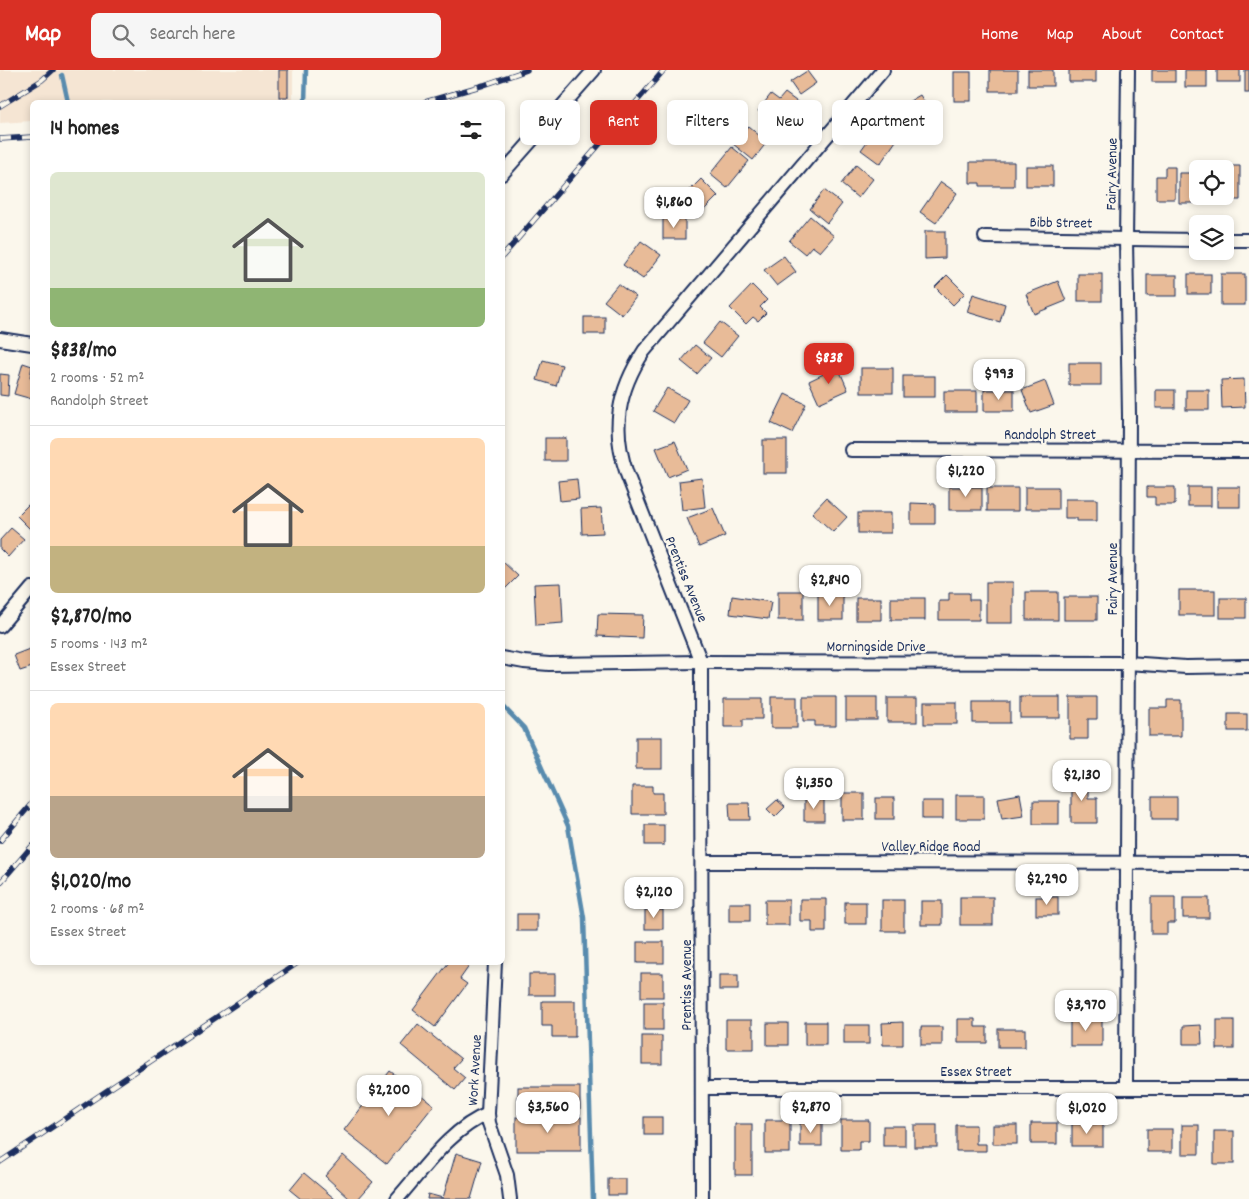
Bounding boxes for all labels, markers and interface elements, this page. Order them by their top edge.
search box [91,13,441,58]
text: Map [25,18,61,52]
icon: search [109,21,137,49]
text: Search here [149,22,235,49]
text: Home [981,23,1018,48]
text: Map [1046,23,1074,48]
text: About [1102,23,1142,48]
text: Contact [1170,23,1224,48]
chip: Buy [520,100,580,145]
chip: Rent [590,100,657,145]
chip: Filters [667,100,748,145]
chip: New [758,100,822,145]
chip: Apartment [832,100,943,145]
text: 14 homes [50,115,120,145]
icon: filters [457,116,485,144]
street label: Fairy Avenue [1101,137,1125,211]
map controls [1189,160,1234,260]
button: locate [1189,160,1234,205]
pin: $1,860 [633,186,715,229]
text: $1,860 [655,191,693,214]
icon: home [223,205,313,295]
street label: Bibb Street [1029,212,1093,236]
button: layers [1189,215,1234,260]
text: $838/mo [50,337,117,367]
pin: $838 [799,342,859,385]
text: $838 [815,347,843,370]
pin: $993 [969,358,1029,401]
text: $993 [984,363,1014,386]
text: 2 rooms · 52 m² [50,367,144,390]
text: Randolph Street [50,390,148,413]
street label: Randolph Street [1004,425,1097,447]
pin: $1,220 [925,456,1007,498]
text: $1,220 [947,460,985,483]
icon: home [223,470,313,560]
street label: Prentiss Avenue [658,533,713,627]
street label: Fairy Avenue [1103,542,1125,615]
pin: $2,840 [789,564,871,607]
text: $2,840 [810,569,850,592]
text: $2,870/mo [50,603,131,633]
text: 5 rooms · 143 m² [50,633,148,656]
street label: Morningside Drive [826,637,926,659]
text: Essex Street [50,656,126,679]
icon: home [223,735,313,825]
pin: $2,130 [1041,760,1123,802]
text: $2,130 [1063,764,1101,787]
pin: $1,350 [773,768,855,810]
text: $1,350 [795,772,833,795]
street label: Valley Ridge Road [881,837,981,859]
pin: $2,290 [1006,864,1088,906]
text: $1,020/mo [50,868,131,898]
text: $2,290 [1026,868,1068,891]
pin: $2,120 [613,876,695,919]
text: $2,120 [635,881,673,904]
text: 2 rooms · 68 m² [50,898,144,921]
text: Essex Street [50,921,126,944]
street label: Prentiss Avenue [677,939,699,1031]
pin: $3,970 [1045,990,1127,1032]
text: $3,970 [1066,994,1106,1017]
street label: Work Avenue [463,1033,489,1106]
street label: Essex Street [940,1062,1012,1084]
pin: $2,200 [348,1074,430,1117]
text: $2,200 [368,1079,410,1102]
pin: $3,560 [507,1092,589,1134]
pin: $2,870 [770,1092,852,1134]
pin: $1,020 [1046,1092,1128,1135]
text: $3,560 [527,1096,569,1119]
text: $2,870 [791,1096,831,1119]
text: $1,020 [1067,1097,1107,1120]

